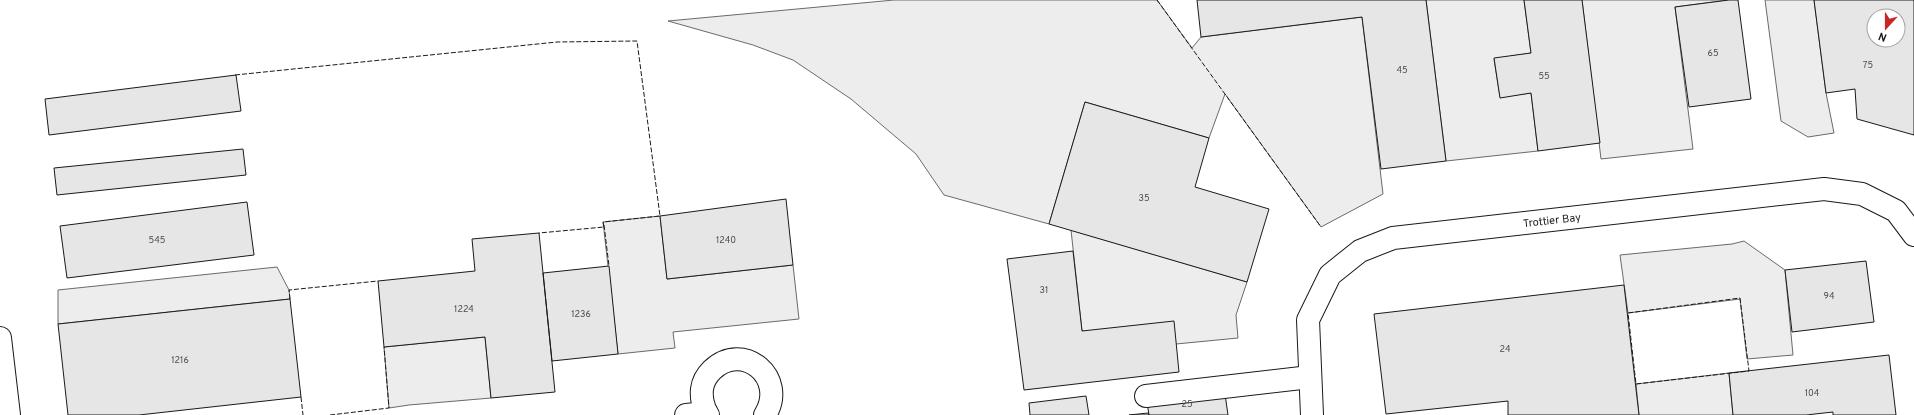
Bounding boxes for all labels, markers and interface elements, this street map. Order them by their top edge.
north arrow [1866,8,1906,48]
text: N [1877,28,1889,44]
house number: 65 [1708,48,1718,59]
house number: 75 [1863,60,1873,71]
house number: 45 [1396,65,1408,76]
house number: 55 [1538,71,1550,82]
house number: 35 [1138,193,1150,204]
street label: Trottier Bay [1522,211,1582,231]
house number: 545 [149,235,165,246]
house number: 1240 [716,235,736,246]
house number: 31 [1040,285,1048,296]
house number: 94 [1824,291,1835,302]
house number: 1224 [454,304,474,315]
house number: 1236 [571,309,591,320]
house number: 24 [1499,344,1511,355]
house number: 1216 [171,355,189,366]
house number: 104 [1805,388,1820,399]
house number: 25 [1181,399,1193,410]

